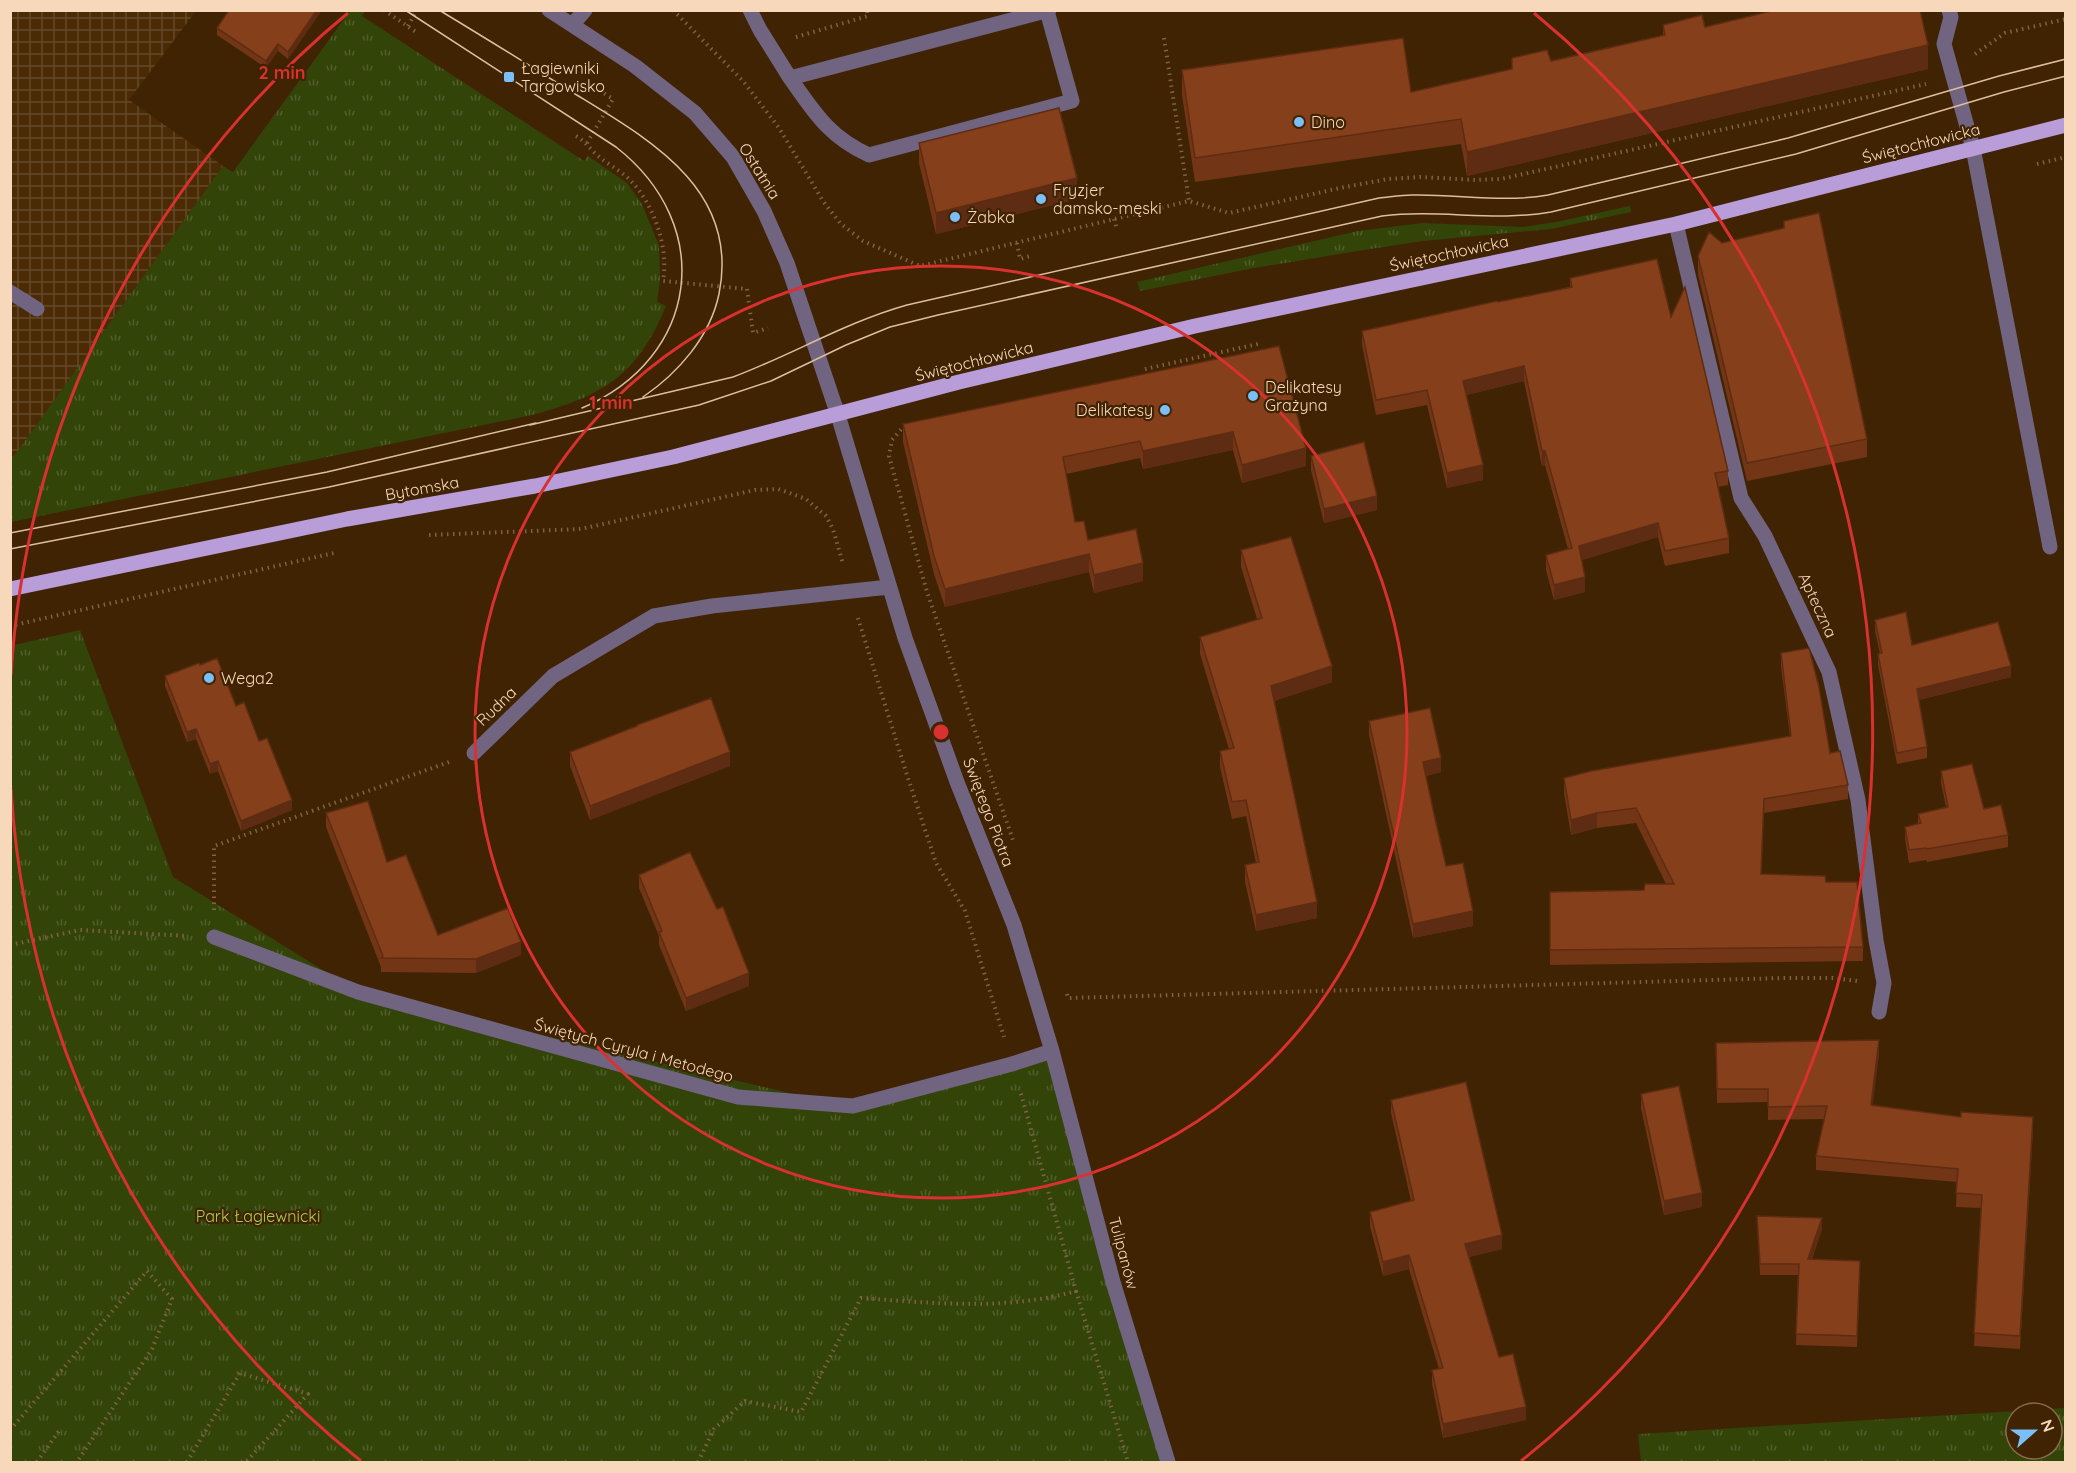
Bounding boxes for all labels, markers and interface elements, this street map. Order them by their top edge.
place label: Łagiewniki Targowisko [521,58,605,96]
text: 2 min [259,61,305,84]
marker: Łagiewniki Targowisko [502,70,516,84]
place label: Dino [1311,112,1345,132]
marker: Dino [1292,115,1306,129]
street label: Świętochłowicka [1860,119,1982,167]
street label: Ostatnia [735,139,785,203]
place label: Fryzjer damsko-męski [1053,180,1162,218]
marker: Fryzjer damsko-męski [1034,192,1048,206]
place label: Żabka [967,207,1015,227]
marker: Żabka [948,210,962,224]
street label: Świętochłowicka [1388,231,1510,275]
street label: Świętochłowicka [913,337,1035,385]
place label: Delikatesy Grażyna [1265,377,1342,415]
marker: Delikatesy Grażyna [1246,389,1260,403]
text: 1 min [589,391,633,414]
place label: Delikatesy [1076,400,1153,420]
marker: Delikatesy [1158,403,1172,417]
street label: Bytomska [383,472,461,504]
street label: Apteczna [1794,569,1842,641]
place label: Wega2 [221,668,274,688]
marker: Wega2 [202,671,216,685]
street label: Rudna [472,682,520,730]
centre of rings [931,722,951,742]
street label: Świętego Piotra [959,755,1019,869]
street label: Świętych Cyryla i Metodego [532,1014,736,1086]
park label: Park Łagiewnicki [196,1206,320,1226]
street label: Tulipanów [1105,1215,1143,1291]
north arrow [2004,1401,2064,1461]
text: N [2037,1417,2059,1435]

